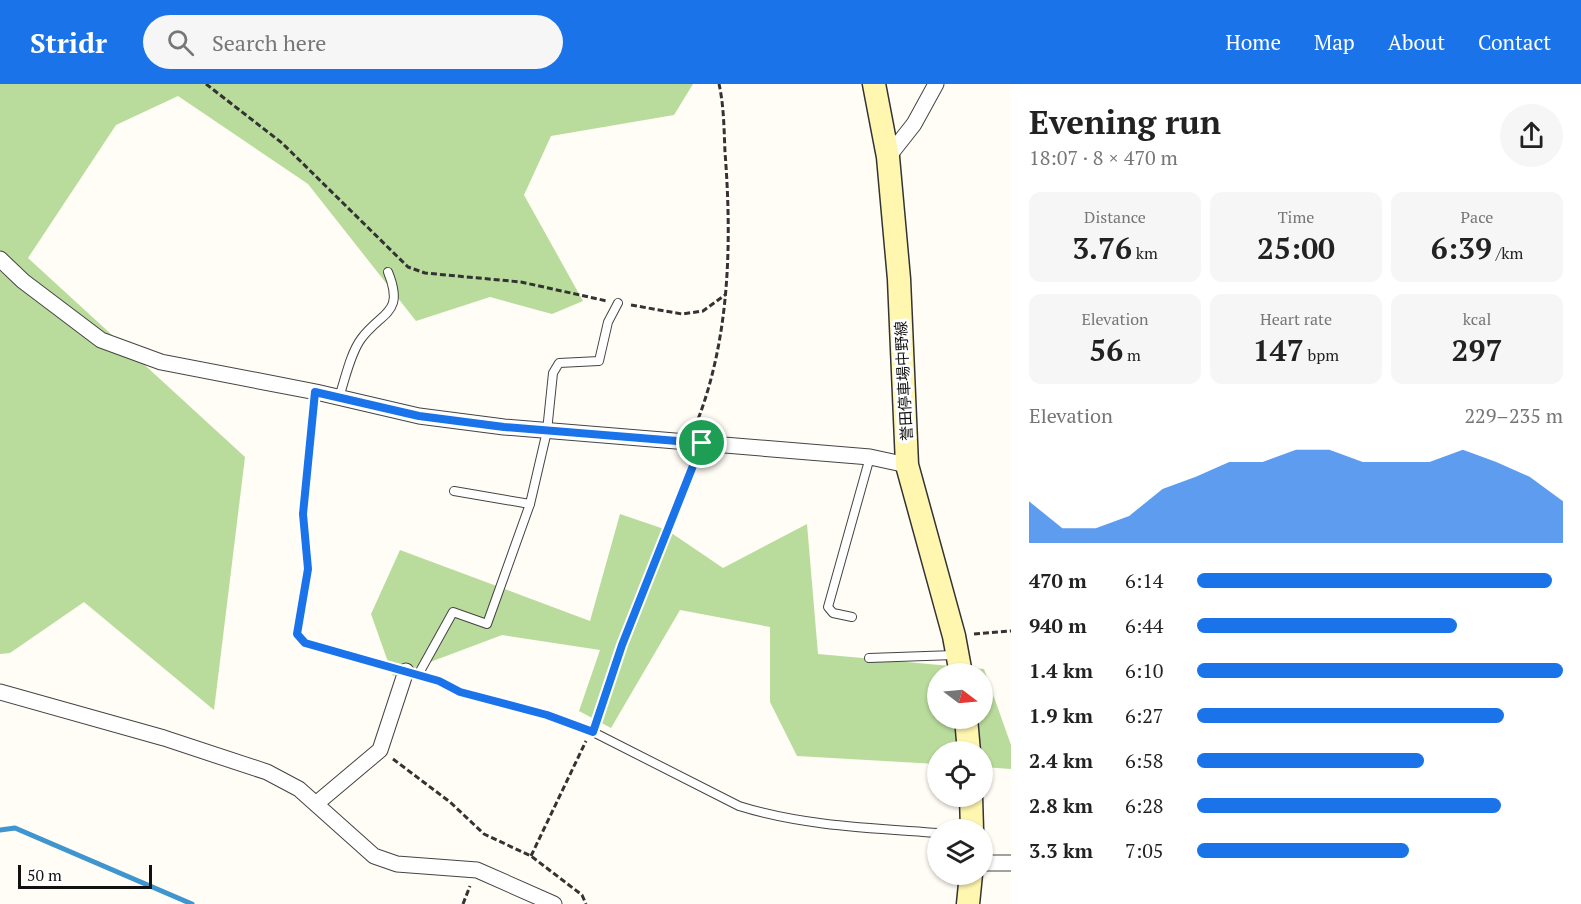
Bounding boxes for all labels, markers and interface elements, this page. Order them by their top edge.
search box [143,15,563,69]
text: Stridr [30,24,107,61]
icon: search [164,26,197,59]
text: Search here [212,28,326,57]
text: Home [1225,28,1281,56]
text: Map [1314,28,1355,56]
text: About [1388,28,1445,56]
text: Contact [1478,28,1551,56]
text: Evening run [1029,100,1221,143]
button: share [1500,104,1563,167]
text: 18:07 · 8 × 470 m [1029,144,1178,171]
text: Distance [1084,206,1146,228]
text: Time [1278,206,1314,228]
text: Pace [1461,206,1493,228]
text: 3.76 [1072,228,1132,268]
text: 25:00 [1257,228,1335,268]
text: 6:39 [1431,228,1492,268]
text: km [1132,242,1158,264]
text: /km [1492,242,1523,264]
text: Elevation [1081,308,1149,330]
text: Heart rate [1260,308,1332,330]
text: kcal [1463,308,1491,330]
street label: 誉田停車場中野線 [890,321,916,441]
text: 56 [1089,330,1123,370]
text: 147 [1253,330,1304,370]
text: 297 [1452,330,1502,370]
text: m [1123,344,1141,366]
text: bpm [1304,344,1339,366]
text: Elevation [1029,402,1113,429]
text: 229–235 m [1464,402,1563,429]
pin [676,417,727,468]
icon: arrive [685,426,718,459]
text: 470 m [1029,567,1087,594]
text: 6:14 [1125,567,1164,594]
text: 940 m [1029,612,1087,639]
text: 6:44 [1125,612,1164,639]
text: 1.4 km [1029,657,1093,684]
text: 6:10 [1125,657,1164,684]
north arrow [927,663,993,729]
map controls [927,663,993,885]
text: 1.9 km [1029,702,1093,729]
text: 6:27 [1125,702,1164,729]
button: locate [927,741,993,807]
text: 2.4 km [1029,747,1093,774]
text: 6:58 [1125,747,1164,774]
text: 2.8 km [1029,792,1093,819]
text: 6:28 [1125,792,1164,819]
button: layers [927,819,993,885]
text: 3.3 km [1029,837,1093,864]
text: 7:05 [1125,837,1164,864]
scale bar [18,862,152,890]
text: 50 m [27,864,62,886]

